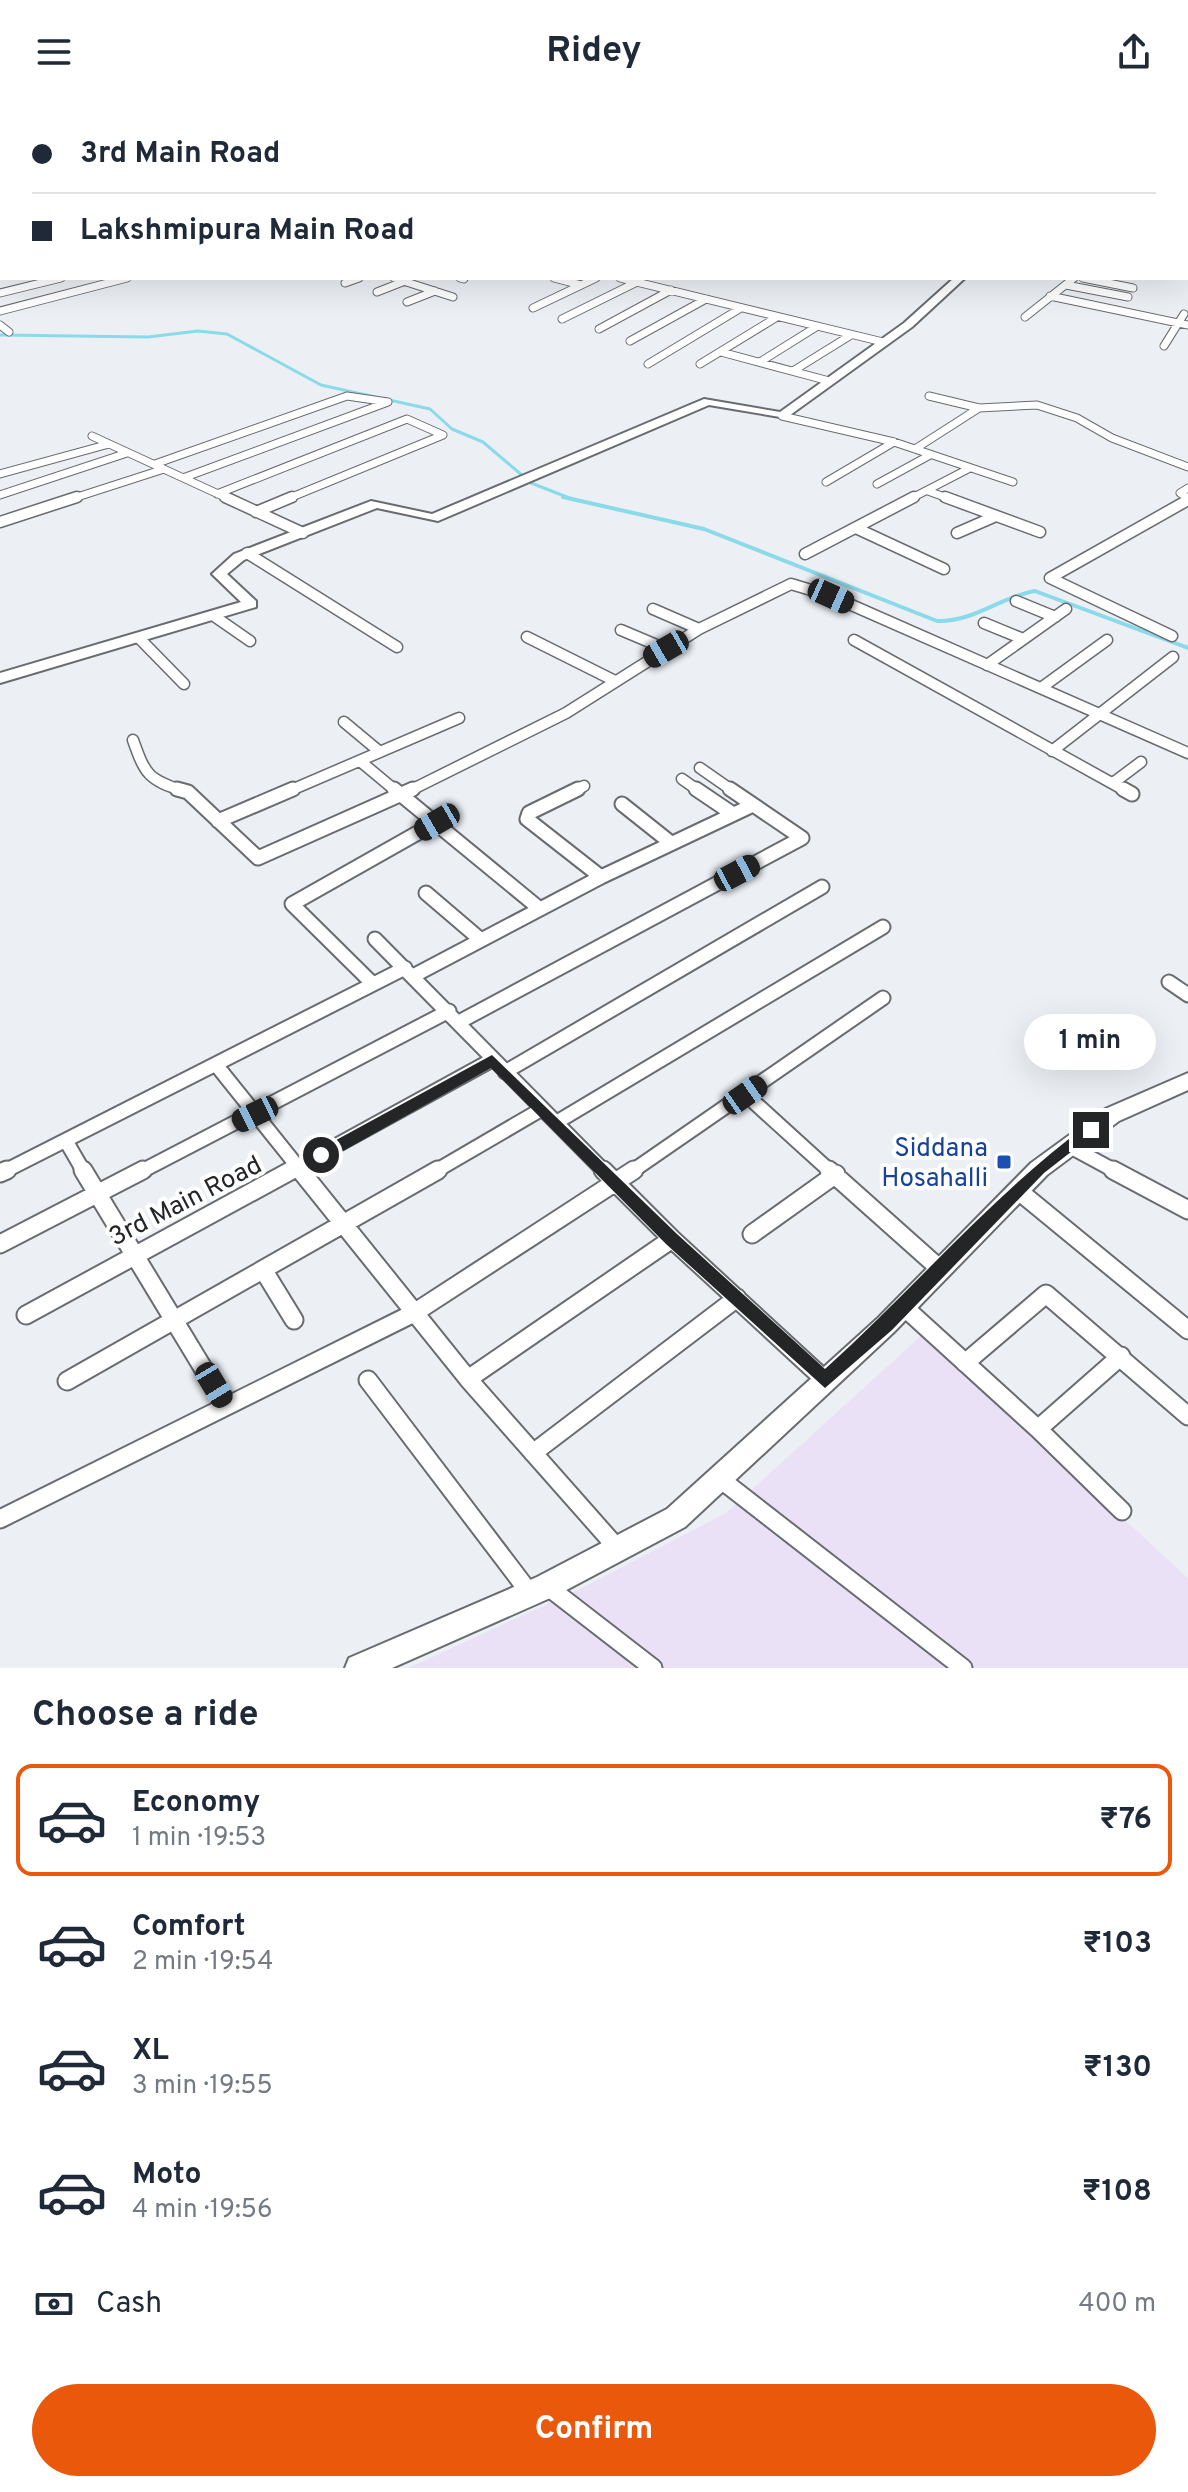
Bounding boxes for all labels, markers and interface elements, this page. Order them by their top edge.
text: Ridey [546,29,642,75]
icon: menu [32,30,76,74]
icon: share [1112,30,1156,74]
text: 3rd Main Road [80,136,280,173]
text: Lakshmipura Main Road [80,213,415,250]
car [804,575,858,617]
car [639,627,693,671]
car [410,800,464,844]
car [710,851,764,895]
callout: 1 min [1025,1014,1157,1070]
text: 1 min [1059,1025,1121,1058]
car [718,1071,772,1119]
car [228,1093,282,1135]
route end [1073,1112,1109,1148]
place label: Siddana Hosahalli [881,1133,988,1196]
route start [303,1137,339,1173]
street label: 3rd Main Road [104,1150,268,1255]
marker: Siddana Hosahalli [995,1153,1013,1171]
car [191,1358,237,1412]
text: Choose a ride [32,1693,258,1739]
icon: car [36,1784,108,1856]
text: Economy [132,1785,260,1822]
text: ₹76 [1099,1802,1152,1839]
text: 1 min · 19:53 [132,1822,266,1855]
icon: car [36,1908,108,1980]
text: Comfort [132,1909,245,1946]
text: ₹103 [1083,1926,1152,1963]
text: 2 min · 19:54 [132,1946,273,1979]
icon: car [36,2032,108,2104]
text: XL [132,2033,169,2070]
text: ₹130 [1083,2050,1152,2087]
text: 3 min · 19:55 [132,2070,273,2103]
icon: car [36,2156,108,2228]
text: Moto [132,2157,202,2194]
text: ₹108 [1082,2174,1152,2211]
text: 4 min · 19:56 [132,2194,272,2227]
icon: cash [32,2282,76,2326]
text: Cash [96,2286,162,2323]
text: 400 m [1079,2288,1156,2321]
button: Confirm [32,2384,1156,2476]

